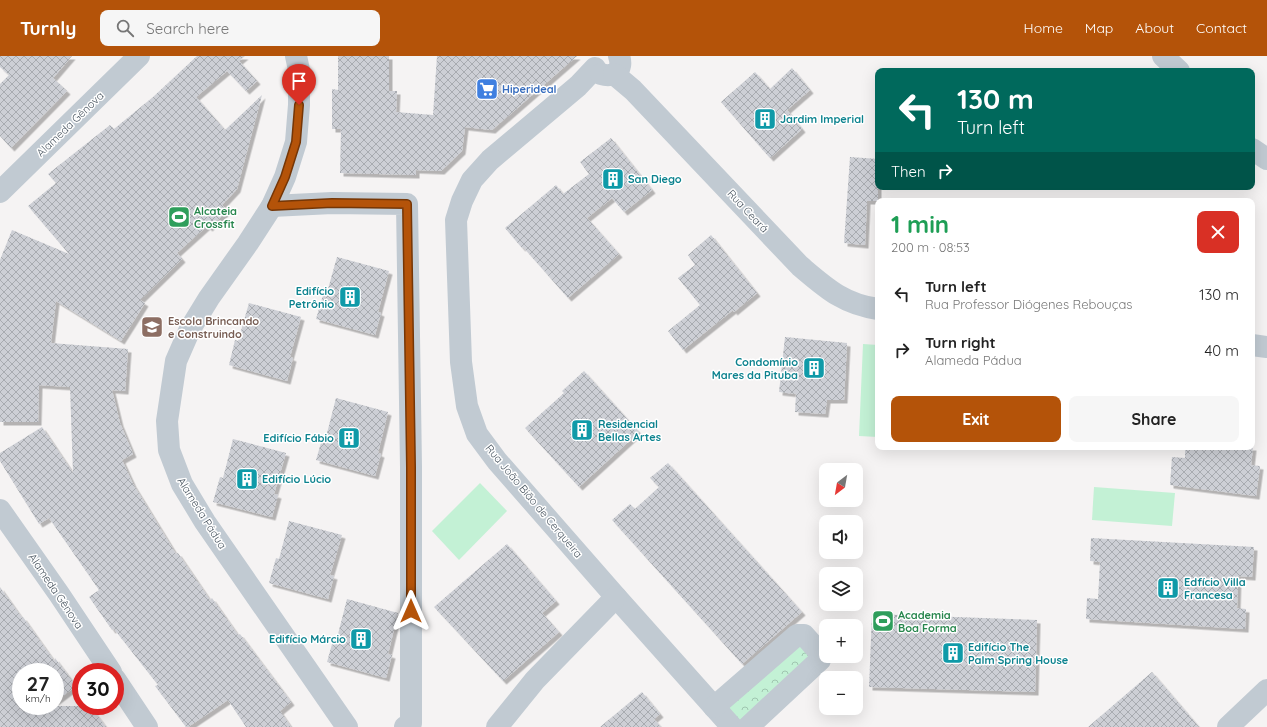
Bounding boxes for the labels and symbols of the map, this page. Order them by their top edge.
pin [282,64,316,105]
supermarket icon: Hiperideal [474,76,500,102]
place label: Hiperideal [502,82,557,96]
street label: Alameda Gênova [33,88,107,160]
building icon: Jardim Imperial [752,106,778,132]
place label: Jardim Imperial [780,112,864,126]
building icon: San Diego [600,166,626,192]
place label: San Diego [628,172,682,186]
street label: Rua Ceará [724,186,772,236]
sports icon: Alcateia Crossfit [166,204,192,230]
place label: Alcateia Crossfit [194,204,237,231]
place label: Edifício Petrônio [289,284,334,311]
building icon: Edifício Petrônio [337,284,363,310]
school or university icon: Escola Brincando e Construindo [139,314,165,340]
place label: Escola Brincando e Construindo [168,314,259,341]
place label: Condomínio Mares da Pituba [712,355,798,382]
building icon: Condomínio Mares da Pituba [801,355,827,381]
building icon: Residencial Bellas Artes [569,417,595,443]
place label: Residencial Bellas Artes [598,417,661,444]
building icon: Edifício Fábio [336,425,362,451]
place label: Edifício Fábio [263,431,334,445]
street label: Rua João Bião de Cerqueira [482,441,586,561]
north arrow [819,463,863,507]
building icon: Edifício Lúcio [234,466,260,492]
place label: Edifício Lúcio [262,472,331,486]
street label: Alameda Pádua [174,475,230,551]
street label: Alameda Gênova [26,551,86,631]
building icon: Edfício Villa Francesa [1155,575,1181,601]
place label: Edfício Villa Francesa [1184,575,1246,602]
position arrow [390,590,432,632]
sports icon: Academia Boa Forma [870,608,896,634]
place label: Academia Boa Forma [898,608,957,635]
building icon: Edifício Márcio [348,626,374,652]
place label: Edifício Márcio [269,632,346,646]
building icon: Edifício The Palm Spring House [940,640,966,666]
place label: Edifício The Palm Spring House [968,640,1069,667]
speed limit sign: 30 [72,663,124,715]

